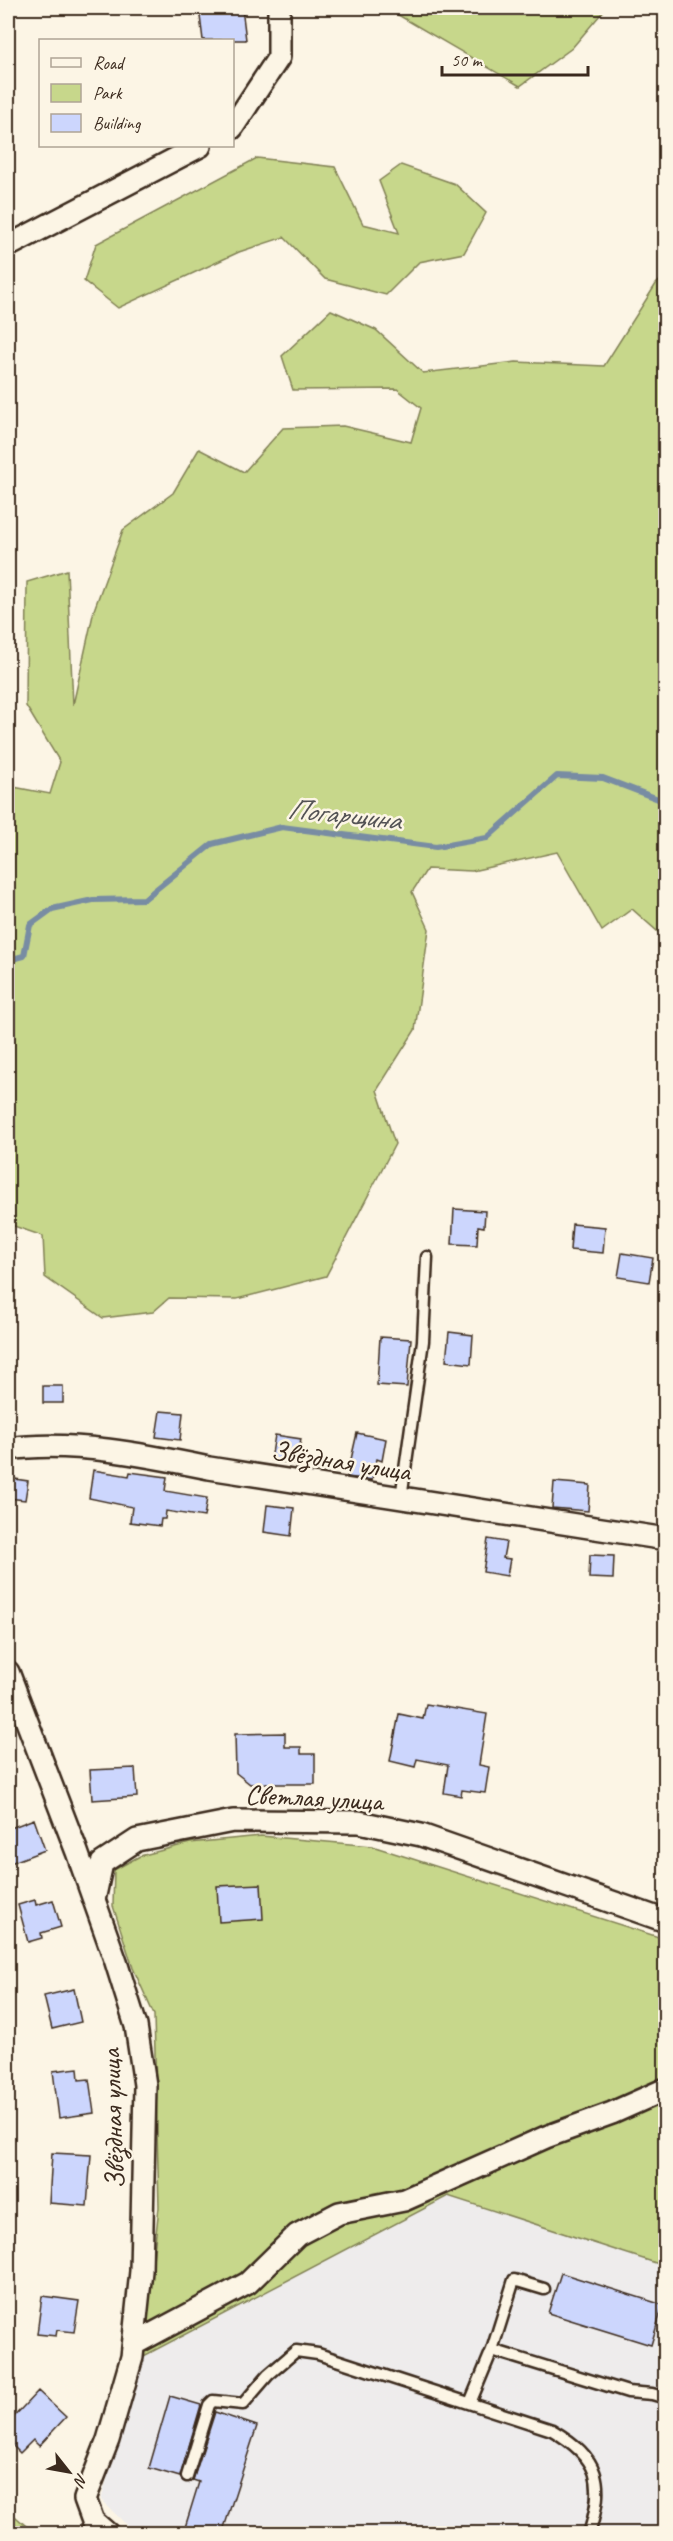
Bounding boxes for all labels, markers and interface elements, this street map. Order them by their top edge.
legend [39,39,234,147]
scale bar [442,39,588,77]
text: 50 m [451,49,484,71]
text: Road [93,52,126,74]
text: Park [93,82,123,104]
text: Building [93,112,142,134]
water label: Погарщина [286,789,405,839]
street label: Звёздная улица [269,1432,415,1490]
street label: Светлая улица [244,1776,386,1819]
street label: Звёздная улица [92,2046,133,2190]
north arrow [39,2442,99,2502]
text: N [68,2470,92,2491]

